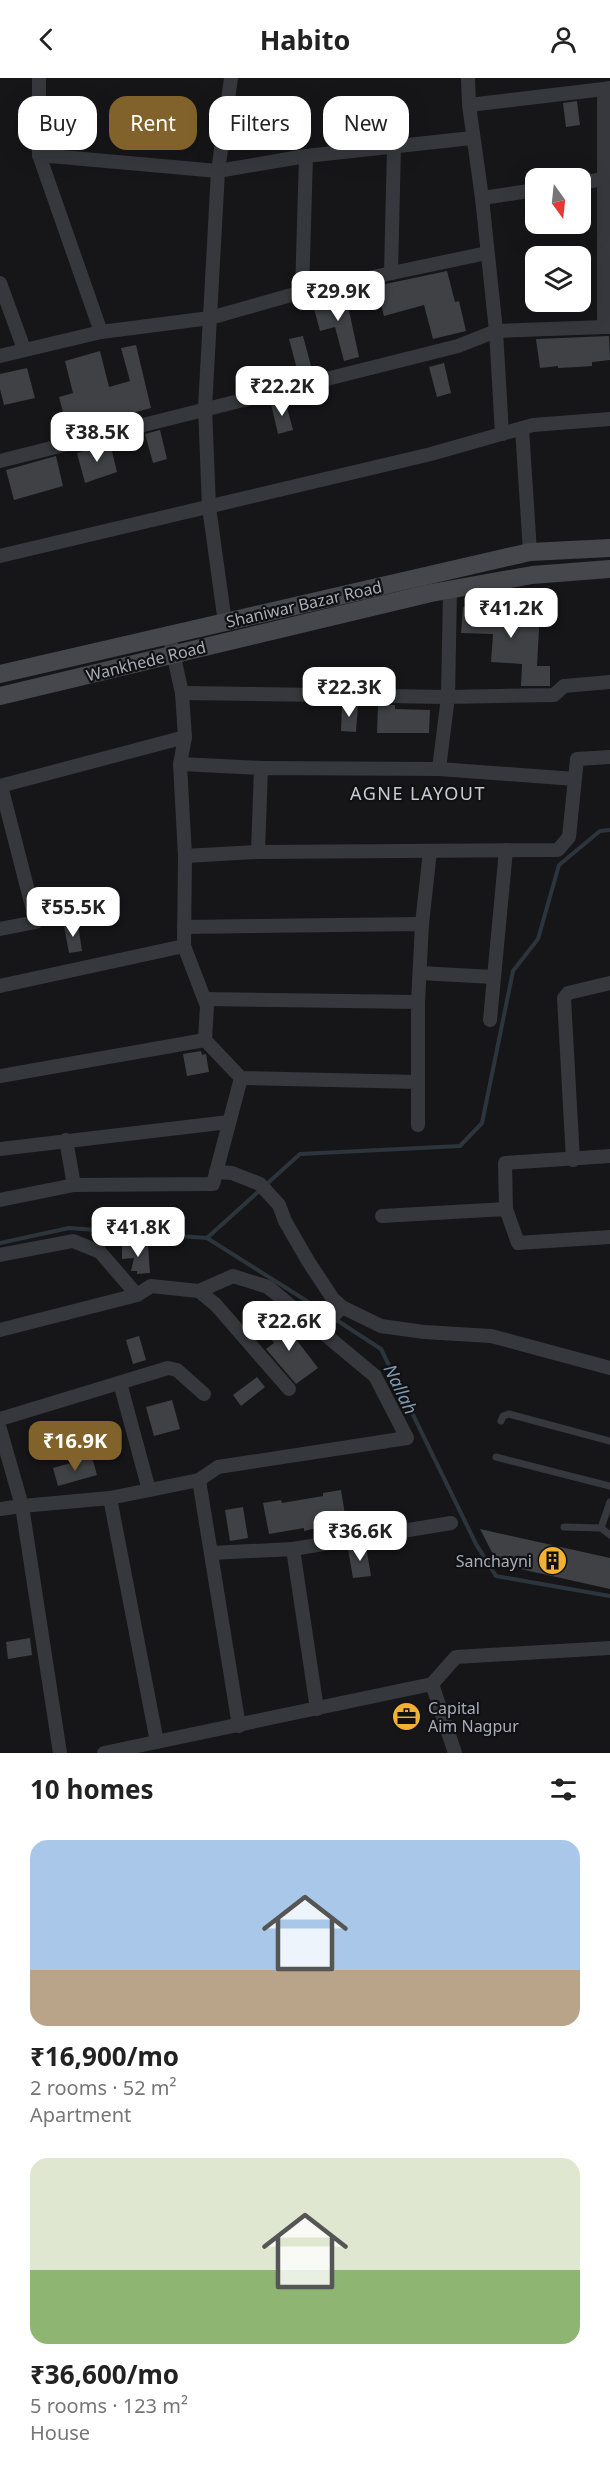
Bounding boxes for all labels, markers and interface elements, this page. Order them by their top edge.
text: Habito [260,21,350,58]
icon: back [30,23,63,56]
icon: person [547,23,580,56]
chip: Buy [18,96,97,150]
chip: Rent [109,96,197,150]
chip: Filters [209,96,311,150]
chip: New [323,96,409,150]
north arrow [525,168,591,234]
map controls [525,168,591,312]
button: layers [525,246,591,312]
pin: ₹29.9K [289,271,387,322]
text: ₹29.9K [306,277,370,304]
pin: ₹22.2K [233,366,331,417]
text: ₹22.2K [250,372,314,399]
pin: ₹38.5K [48,412,146,463]
text: ₹38.5K [65,418,129,445]
street label: Shaniwar Bazar Road [224,575,384,633]
pin: ₹41.2K [462,588,560,639]
text: ₹41.2K [479,594,543,621]
street label: Wankhede Road [84,636,208,686]
pin: ₹22.3K [300,667,398,718]
text: ₹22.3K [317,673,381,700]
district label: AGNE LAYOUT [350,781,486,805]
pin: ₹55.5K [24,887,122,938]
text: ₹55.5K [41,893,105,920]
pin: ₹41.8K [89,1207,187,1258]
text: ₹41.8K [106,1213,170,1240]
pin: ₹22.6K [240,1301,338,1352]
text: ₹22.6K [257,1307,321,1334]
water label: Nallah [379,1360,423,1418]
pin: ₹16.9K [26,1421,124,1472]
text: ₹16.9K [43,1427,107,1454]
pin: ₹36.6K [311,1511,409,1562]
text: ₹36.6K [328,1517,392,1544]
building icon: Sanchayni [537,1545,569,1577]
place label: Sanchayni [456,1550,532,1572]
place label: Capital Aim Nagpur [428,1697,519,1737]
office icon: Capital Aim Nagpur [391,1701,423,1733]
text: 10 homes [30,1771,154,1807]
icon: filters [547,1773,580,1806]
icon: home [251,1879,359,1987]
text: ₹16,900/mo [30,2038,179,2074]
text: 2 rooms · 52 m² [30,2074,177,2101]
text: Apartment [30,2101,131,2128]
icon: home [251,2197,359,2305]
text: ₹36,600/mo [30,2356,179,2392]
text: 5 rooms · 123 m² [30,2392,188,2419]
text: House [30,2419,90,2446]

